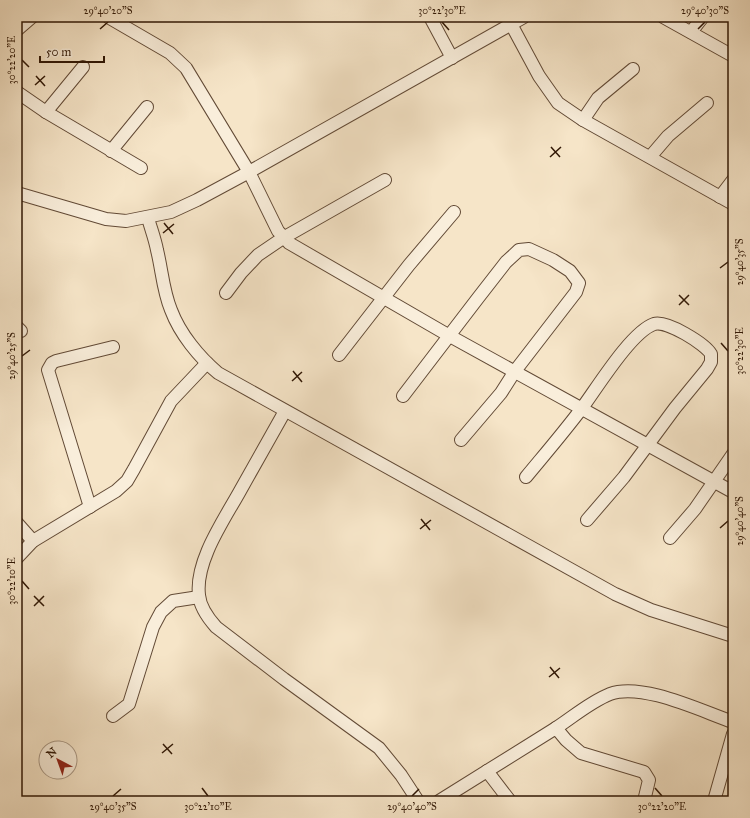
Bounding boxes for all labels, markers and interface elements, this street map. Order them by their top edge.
text: 29°40'20"S [84,5,133,17]
text: 30°22'30"E [418,5,466,17]
text: 29°40'30"S [681,5,729,17]
text: 30°22'20"E [6,36,18,84]
scale bar [40,38,104,64]
text: 50 m [46,45,71,59]
text: 29°40'35"S [734,238,746,285]
text: 30°22'30"E [734,327,746,375]
text: 29°40'25"S [6,332,18,380]
text: 29°40'40"S [734,496,746,546]
text: 30°22'10"E [6,557,18,605]
north arrow [38,740,78,780]
text: N [44,744,60,761]
text: 29°40'35"S [90,801,137,813]
text: 30°22'10"E [184,801,232,813]
text: 29°40'40"S [387,801,437,813]
text: 30°22'20"E [638,801,686,813]

